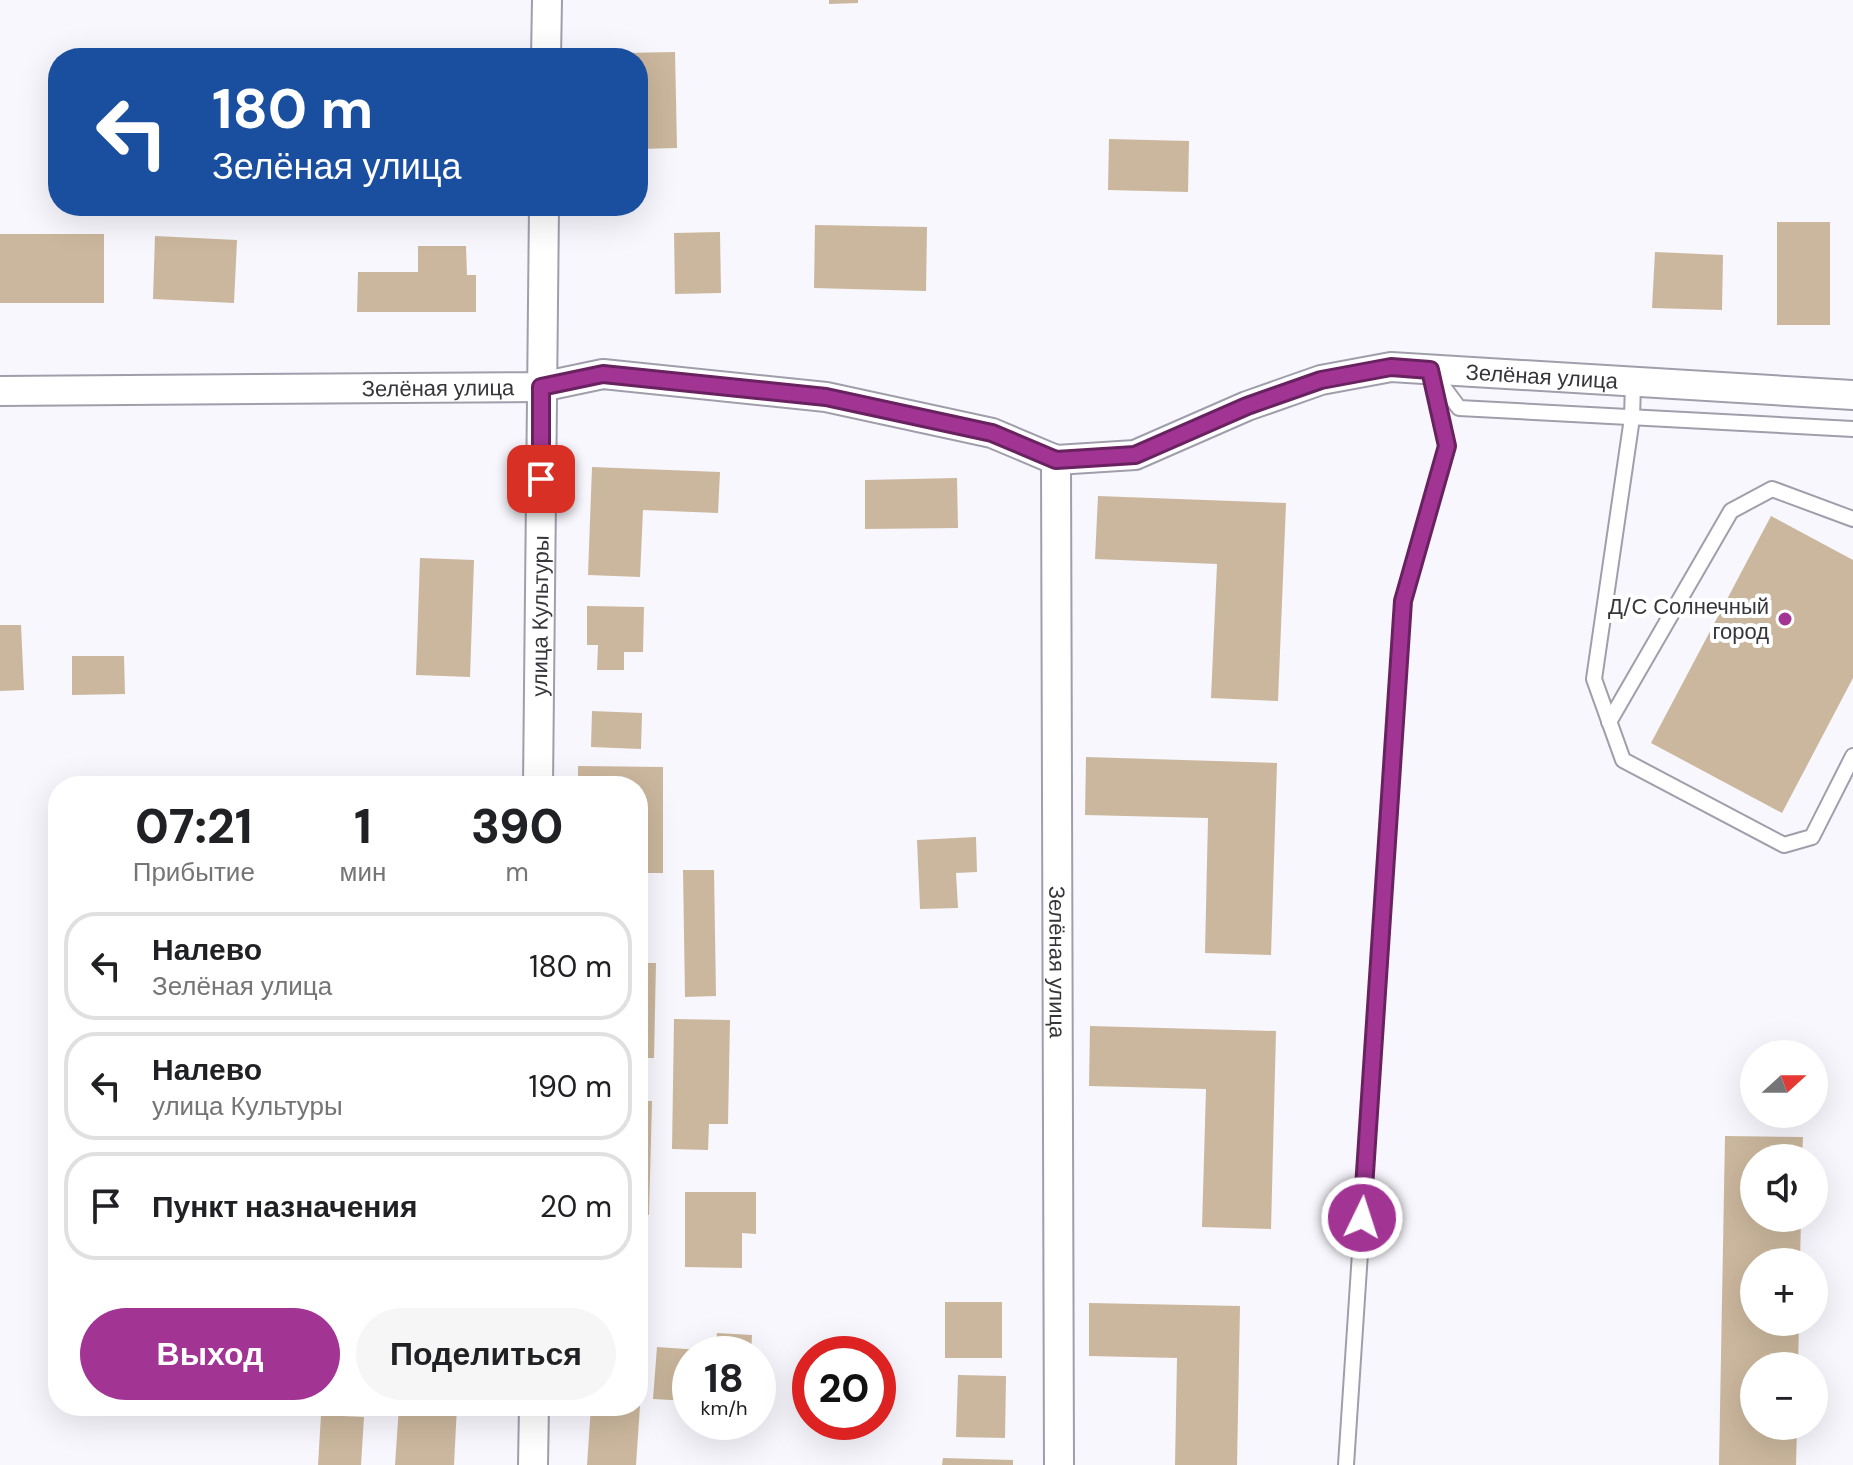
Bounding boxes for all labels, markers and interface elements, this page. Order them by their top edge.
text: 180 m [212,72,373,145]
icon: left [80,80,184,184]
text: Зелёная улица [212,143,462,190]
street label: Зелёная улица [1465,358,1620,396]
street label: Зелёная улица [362,373,515,403]
pin [507,445,575,513]
icon: arrive [519,457,563,501]
street label: улица Культуры [525,535,556,697]
place label: Д/С Солнечный город [1608,592,1769,646]
marker: Д/С Солнечный город [1776,610,1794,628]
text: 07:21 [135,795,252,858]
text: 1 [354,795,372,858]
text: 390 [471,795,563,858]
text: Прибытие [133,855,255,889]
text: мин [340,855,386,889]
text: m [506,855,529,889]
street label: Зелёная улица [1042,886,1072,1039]
text: Налево [152,930,262,969]
icon: left [84,944,128,988]
text: 180 m [529,947,612,986]
text: Зелёная улица [152,969,332,1003]
north arrow [1740,1040,1828,1128]
map controls [1740,1040,1828,1440]
text: Налево [152,1050,262,1089]
icon: left [84,1064,128,1108]
text: 190 m [529,1067,612,1106]
text: улица Культуры [152,1089,343,1123]
button: sound [1740,1144,1828,1232]
position arrow [1320,1176,1404,1260]
icon: arrive [84,1184,128,1228]
text: Пункт назначения [152,1187,417,1226]
text: 20 m [540,1187,612,1226]
button: + [1740,1248,1828,1336]
button: Выход [80,1308,340,1400]
button: Поделиться [356,1308,616,1400]
speed limit sign: 20 [792,1336,896,1440]
text: 18 [704,1352,744,1404]
button: − [1740,1352,1828,1440]
text: km/h [700,1395,748,1421]

